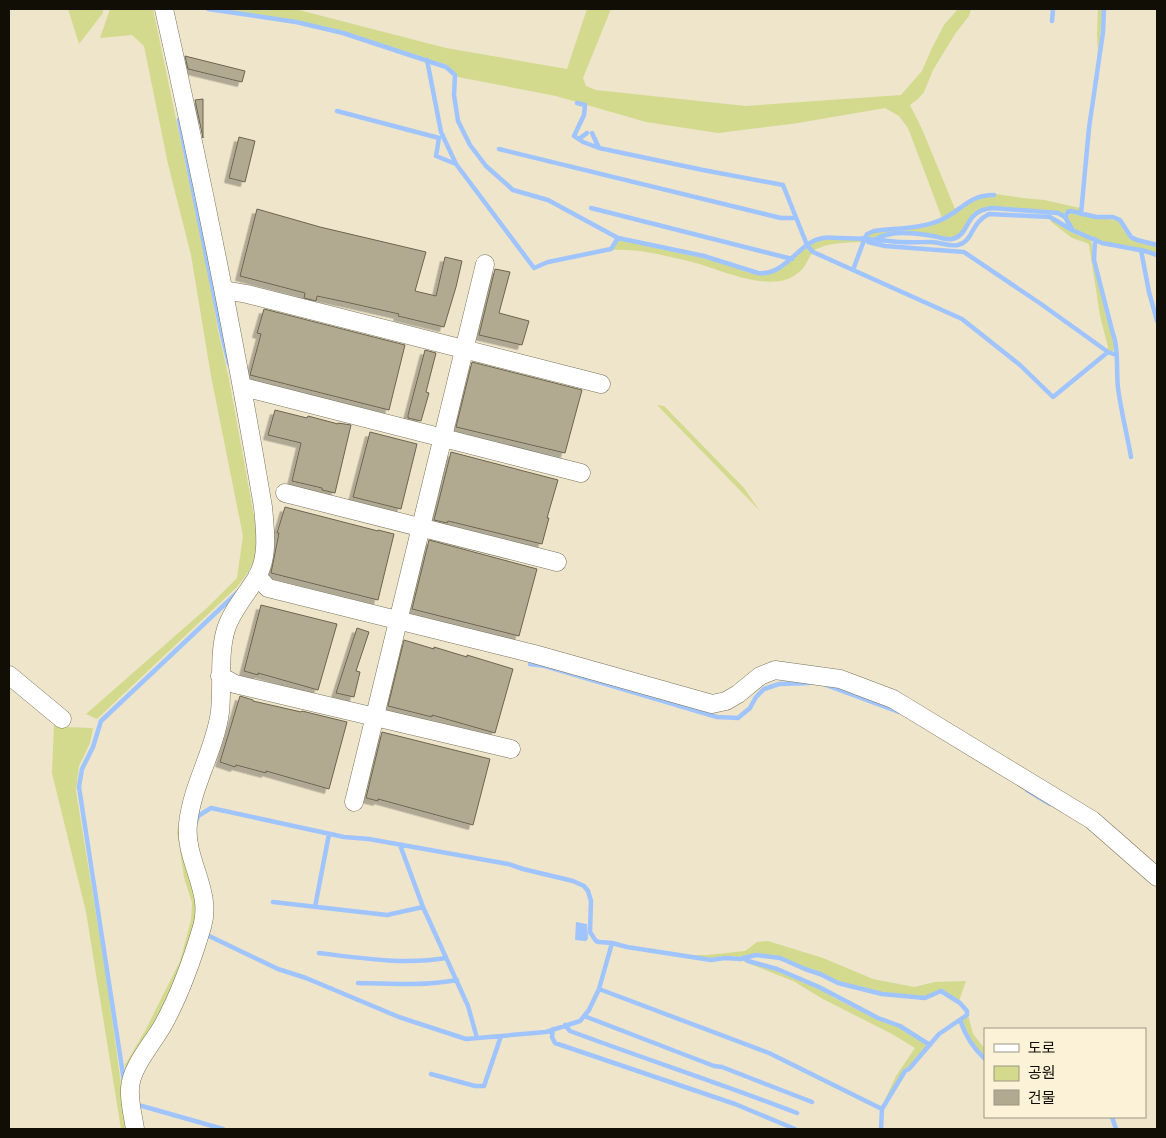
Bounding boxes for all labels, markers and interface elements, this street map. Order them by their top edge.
legend [984,1028,1146,1118]
text: 도로 [1028,1039,1056,1057]
text: 공원 [1028,1064,1056,1082]
text: 건물 [1028,1089,1056,1107]

